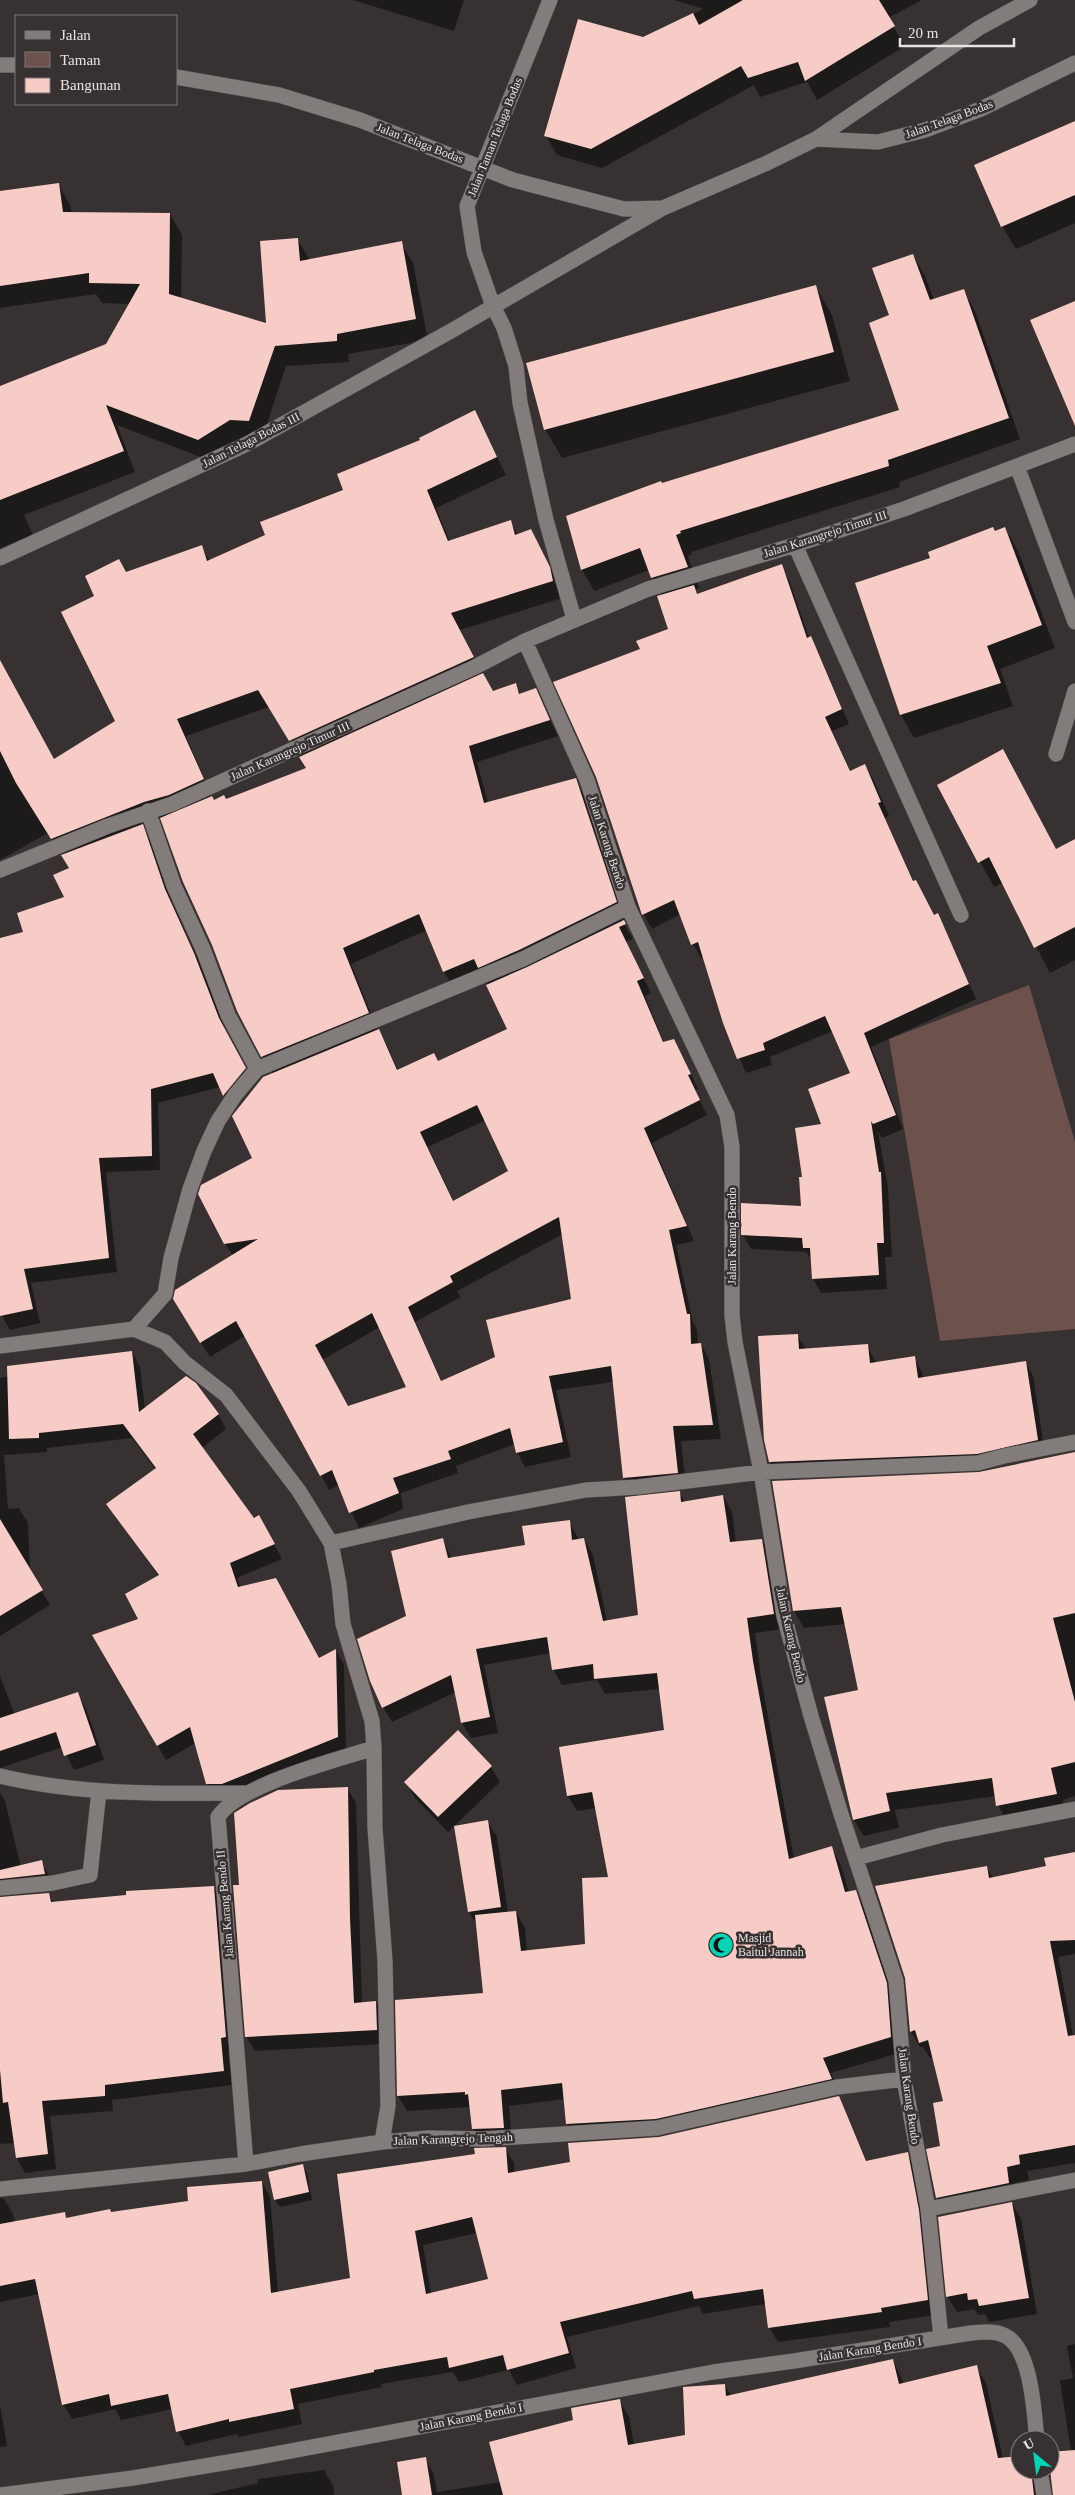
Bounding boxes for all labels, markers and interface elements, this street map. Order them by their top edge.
legend [15,15,178,105]
scale bar [900,15,1014,47]
text: 20 m [908,25,939,41]
text: Jalan [60,27,91,43]
text: Taman [60,52,101,68]
street label: Jalan Taman Telaga Bodas [465,75,525,199]
text: Bangunan [60,77,121,93]
street label: Jalan Telaga Bodas [903,97,995,141]
street label: Jalan Telaga Bodas [374,120,466,166]
street label: Jalan Telaga Bodas III [200,409,302,471]
street label: Jalan Karangrejo Timur III [762,507,888,561]
street label: Jalan Karangrejo Timur III [228,718,352,784]
street label: Jalan Karang Bendo [585,794,629,890]
street label: Jalan Karang Bendo [725,1187,739,1285]
street label: Jalan Karang Bendo [773,1586,809,1684]
street label: Jalan Karang Bendo II [213,1849,237,1959]
place label: Masjid Baitul Jannah [738,1931,804,1959]
mosque icon: Masjid Baitul Jannah [708,1932,734,1958]
street label: Jalan Karang Bendo [895,2047,923,2145]
street label: Jalan Karangrejo Tengah [393,2130,513,2148]
street label: Jalan Karang Bendo I [817,2334,923,2364]
street label: Jalan Karang Bendo I [418,2400,524,2434]
north arrow [1010,2430,1060,2480]
text: U [1021,2435,1037,2453]

